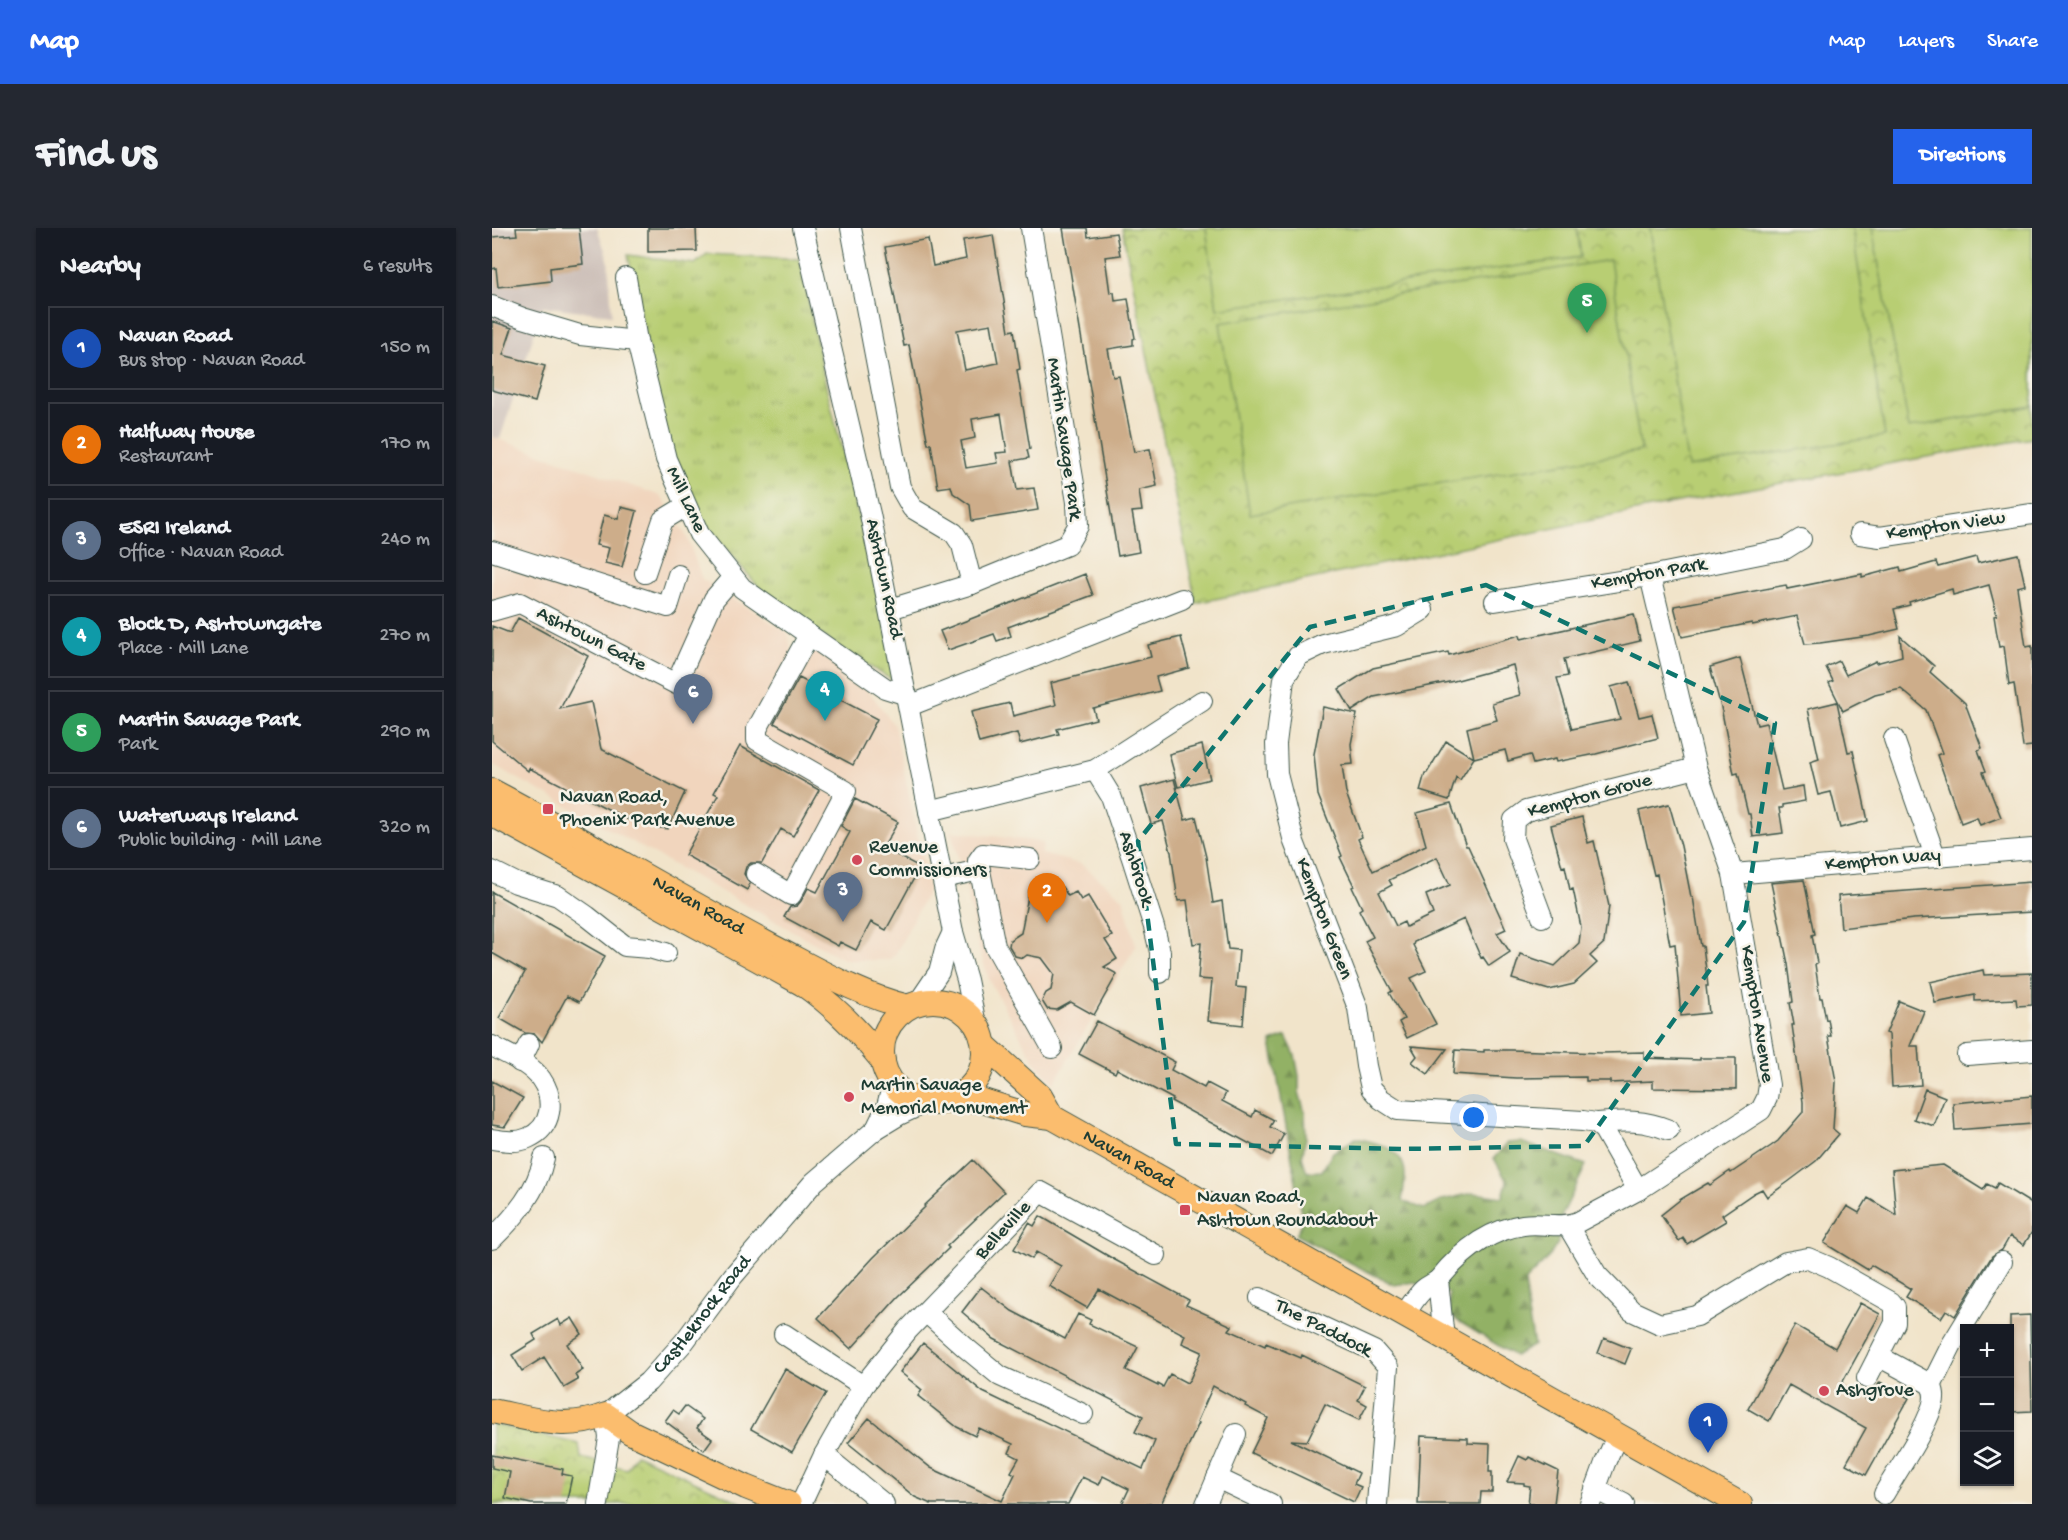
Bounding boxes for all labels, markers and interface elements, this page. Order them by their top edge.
text: Map [30,26,79,59]
text: Map [1829,30,1865,55]
text: Layers [1898,30,1954,55]
text: Share [1987,30,2038,55]
button: Directions [1893,129,2032,184]
text: Find us [36,132,156,181]
text: Nearby [60,252,141,283]
text: 6 results [363,256,432,279]
pin: 5 [1568,284,1606,333]
text: Navan Road [119,324,231,350]
text: 1 [77,337,86,360]
text: 150 m [381,337,430,360]
text: Bus stop · Navan Road [119,350,304,373]
street label: Martin Savage Park [1040,356,1086,524]
text: Halfway House [119,420,254,446]
text: 2 [77,433,86,456]
text: 170 m [381,433,430,456]
text: Restaurant [119,446,212,469]
street label: Mill Lane [660,463,711,537]
street label: Kempton View [1885,507,2007,547]
text: ESRI Ireland [119,516,230,542]
street label: Ashtown Road [859,517,907,643]
text: 3 [76,529,87,552]
text: 240 m [380,529,430,552]
text: Office · Navan Road [119,542,283,565]
street label: Kempton Park [1590,553,1710,596]
street label: Ashtown Gate [532,602,650,678]
text: Block D, Ashtowngate [119,612,321,638]
text: 4 [77,625,86,648]
text: 270 m [380,625,430,648]
text: Place · Mill Lane [119,638,248,661]
pin: 4 [806,672,844,721]
pin: 6 [674,674,712,724]
text: Martin Savage Park [119,708,299,734]
text: 5 [76,721,87,744]
text: 290 m [380,721,430,744]
text: Park [119,734,157,757]
street label: Kempton Grove [1525,769,1655,825]
place label: Navan Road, Phoenix Park Avenue [559,787,735,833]
marker: Navan Road, Phoenix Park Avenue [541,802,555,816]
text: Waterways Ireland [119,804,296,830]
text: 6 [76,817,87,840]
text: 320 m [380,817,430,840]
street label: Ashbrook [1112,829,1159,911]
text: Public building · Mill Lane [119,830,322,853]
place label: Revenue Commissioners [869,837,987,883]
street label: Kempton Way [1824,844,1942,878]
marker: Revenue Commissioners [850,853,864,867]
street label: Kempton Green [1289,855,1357,983]
street label: Navan Road [648,871,750,942]
pin: 3 [824,872,862,922]
pin: 2 [1028,874,1066,923]
street label: Kempton Avenue [1734,944,1778,1085]
place label: Martin Savage Memorial Monument [861,1075,1029,1121]
marker: Martin Savage Memorial Monument [842,1090,856,1104]
your location [1459,1103,1488,1132]
street label: Navan Road [1078,1125,1181,1196]
place label: Navan Road, Ashtown Roundabout [1197,1187,1378,1233]
street label: Belleville [970,1196,1037,1266]
marker: Navan Road, Ashtown Roundabout [1178,1203,1192,1217]
street label: Castleknock Road [649,1249,758,1379]
street label: The Paddock [1270,1294,1377,1364]
map controls [1960,1324,2014,1486]
button: + [1960,1324,2014,1378]
button: − [1960,1378,2014,1432]
place label: Ashgrove [1836,1380,1915,1403]
marker: Ashgrove [1817,1384,1831,1398]
pin: 1 [1688,1404,1728,1453]
button: layers [1960,1432,2014,1486]

